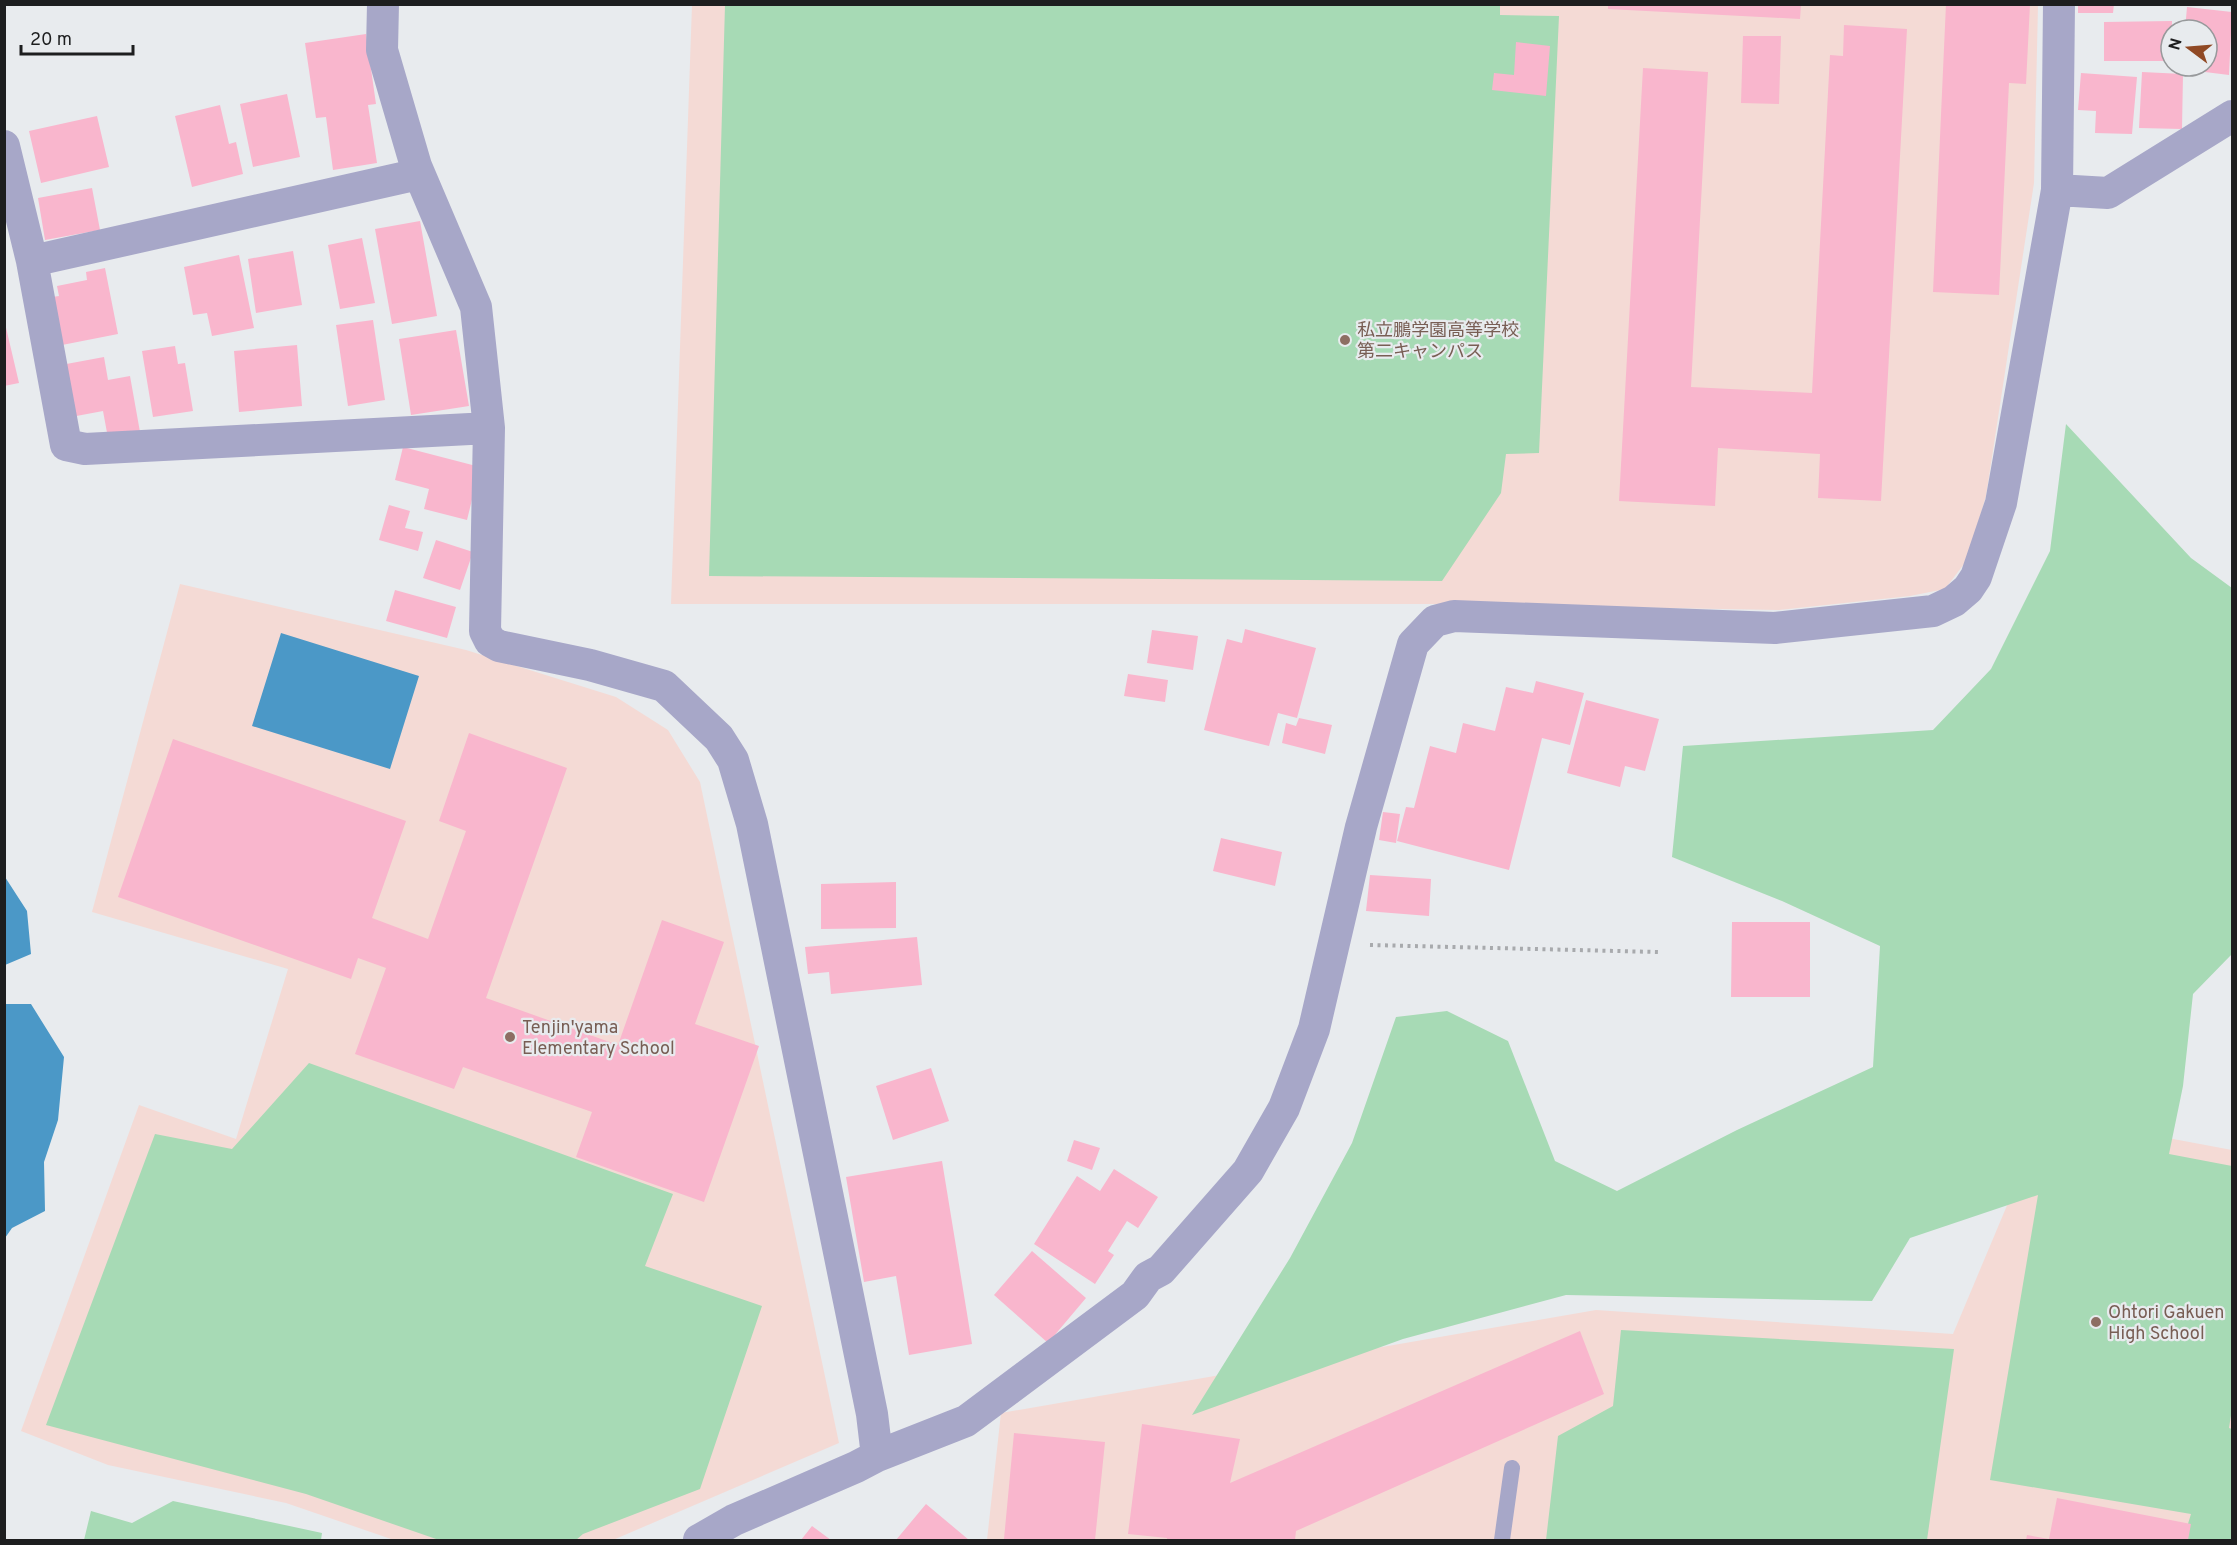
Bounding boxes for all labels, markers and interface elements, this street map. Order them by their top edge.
scale bar [21,18,134,56]
north arrow [2159,18,2219,78]
text: 20 m [30,29,72,52]
text: N [2165,36,2188,53]
place label: 私立鵬学園高等学校 第二キャンパス [1357,320,1519,364]
marker: 私立鵬学園高等学校 第二キャンパス [1338,333,1352,347]
place label: Tenjin'yama Elementary School [522,1017,675,1061]
marker: Tenjin'yama Elementary School [503,1030,517,1044]
place label: Ohtori Gakuen High School [2108,1302,2224,1346]
marker: Ohtori Gakuen High School [2089,1315,2103,1329]

